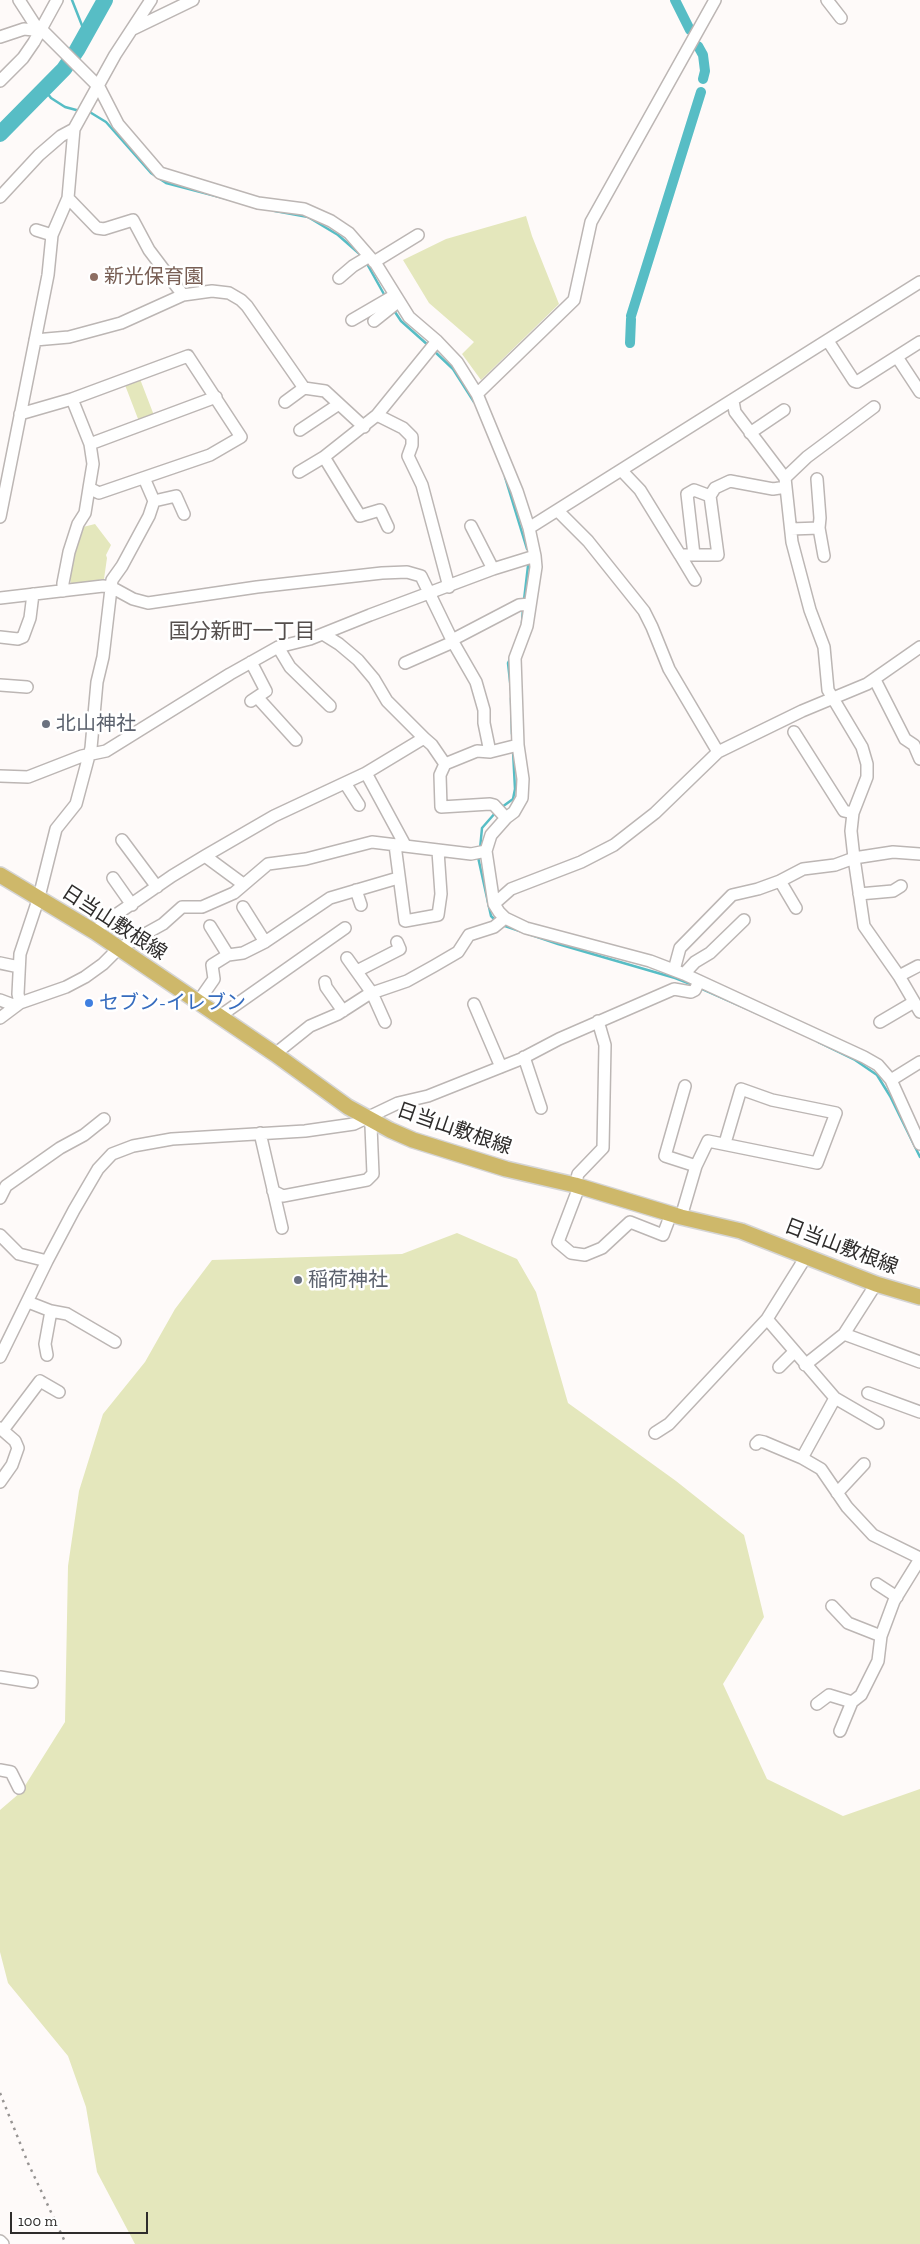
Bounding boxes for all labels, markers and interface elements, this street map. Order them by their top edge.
place label: 新光保育園 [104,265,204,289]
marker: 新光保育園 [88,271,100,283]
district label: 国分新町一丁目 [169,619,315,645]
place label: 北山神社 [56,712,136,736]
marker: 北山神社 [40,718,52,730]
street label: 日当山敷根線 [57,880,171,966]
place label: セブン-イレブン [99,991,246,1015]
marker: セブン-イレブン [83,997,95,1009]
street label: 日当山敷根線 [393,1098,515,1160]
street label: 日当山敷根線 [781,1214,901,1280]
place label: 稲荷神社 [308,1268,388,1292]
marker: 稲荷神社 [292,1274,304,1286]
scale bar [12,2202,150,2234]
text: 100 m [18,2212,57,2230]

